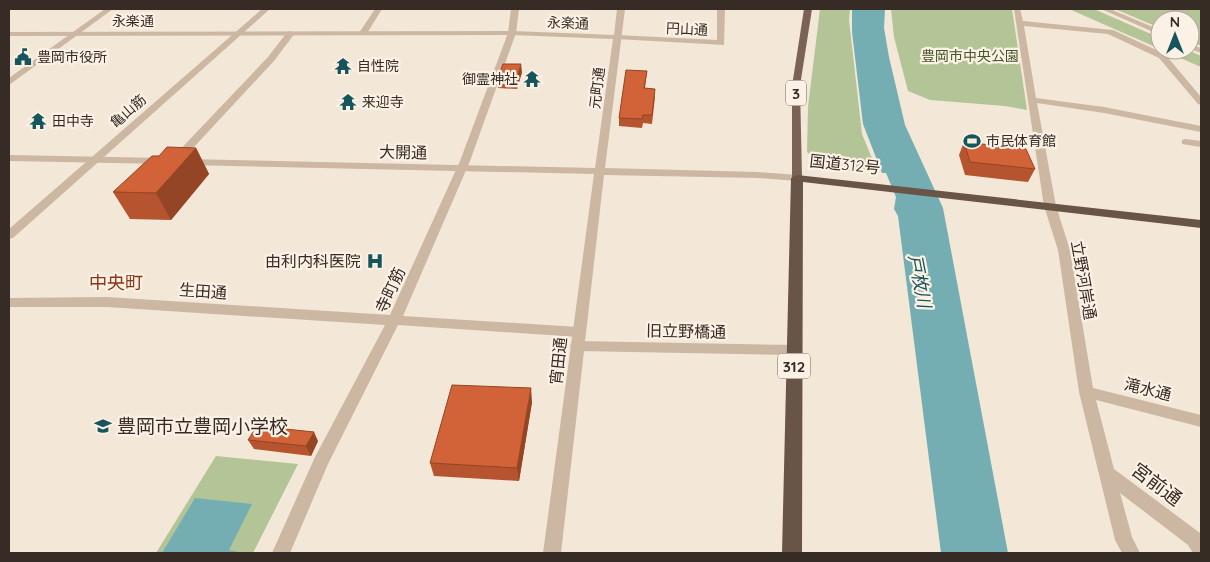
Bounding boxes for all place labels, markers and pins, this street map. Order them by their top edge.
public building icon: 豊岡市役所 [13,47,33,67]
place label: 豊岡市役所 [37,48,107,66]
temple icon: 自性院 [333,56,353,76]
place label: 自性院 [357,57,399,75]
temple icon: 御霊神社 [522,69,542,89]
place label: 御霊神社 [462,70,518,88]
temple icon: 来迎寺 [338,92,358,112]
place label: 来迎寺 [362,93,404,111]
temple icon: 田中寺 [28,111,48,131]
place label: 田中寺 [52,112,94,130]
sports icon: 市民体育館 [962,131,982,151]
place label: 市民体育館 [986,132,1056,150]
place label: 由利内科医院 [265,251,361,271]
hospital icon: 由利内科医院 [365,251,385,271]
place label: 豊岡市立豊岡小学校 [117,414,288,438]
school or university icon: 豊岡市立豊岡小学校 [93,416,113,436]

